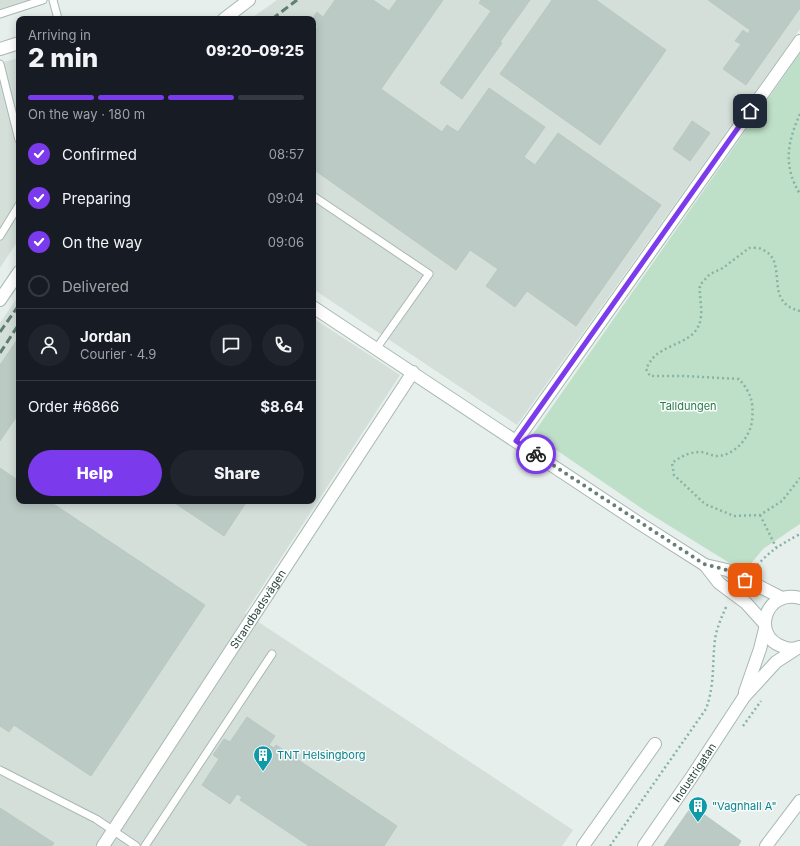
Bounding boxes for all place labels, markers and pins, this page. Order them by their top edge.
pin [733,94,767,128]
pin [728,563,762,597]
building icon: TNT Helsingborg [252,744,274,772]
place label: TNT Helsingborg [277,748,366,762]
building icon: "Vagnhall A" [687,795,709,823]
place label: "Vagnhall A" [712,799,777,813]

